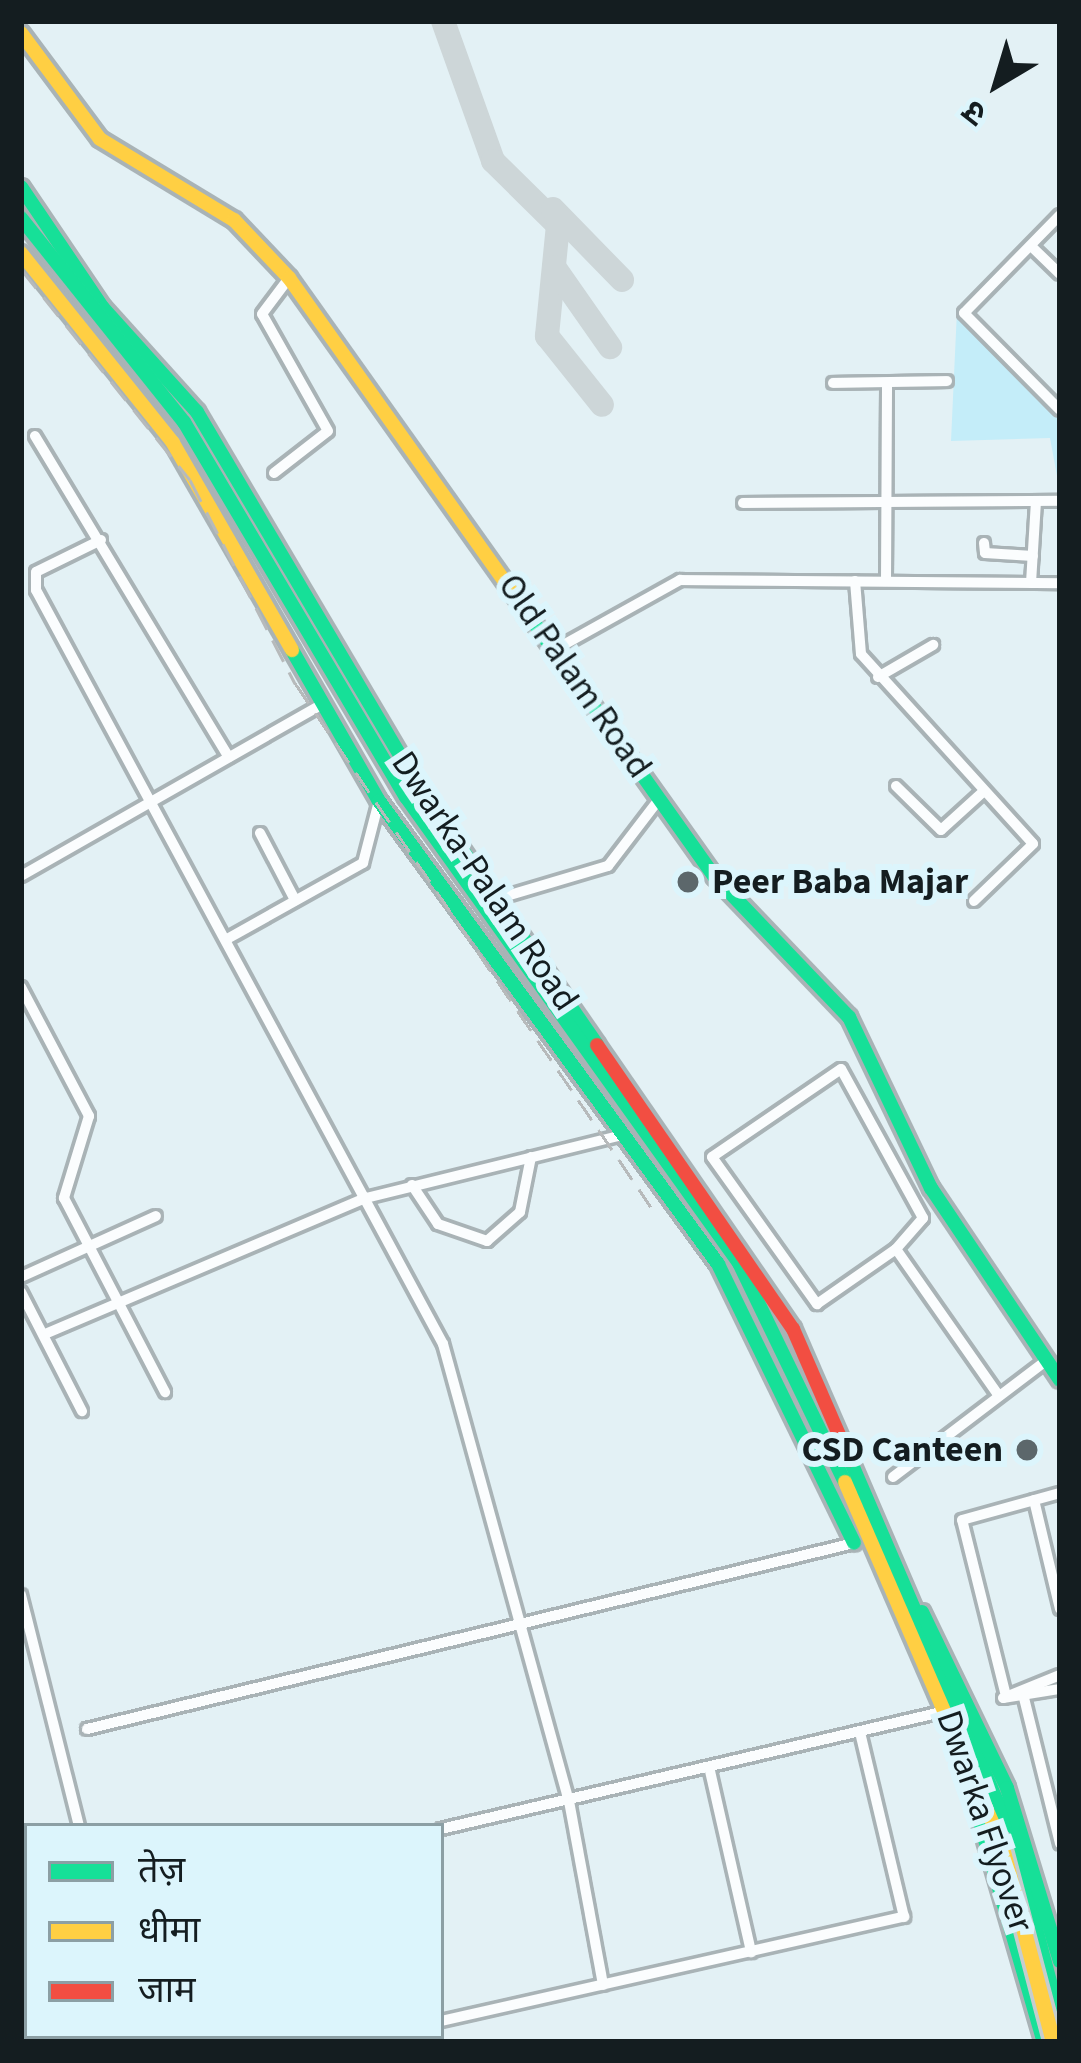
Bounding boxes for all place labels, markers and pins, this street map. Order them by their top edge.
place label: Peer Baba Majar [712,860,968,904]
marker: Peer Baba Majar [675,869,701,895]
place label: CSD Canteen [801,1428,1003,1472]
marker: CSD Canteen [1014,1437,1040,1463]

